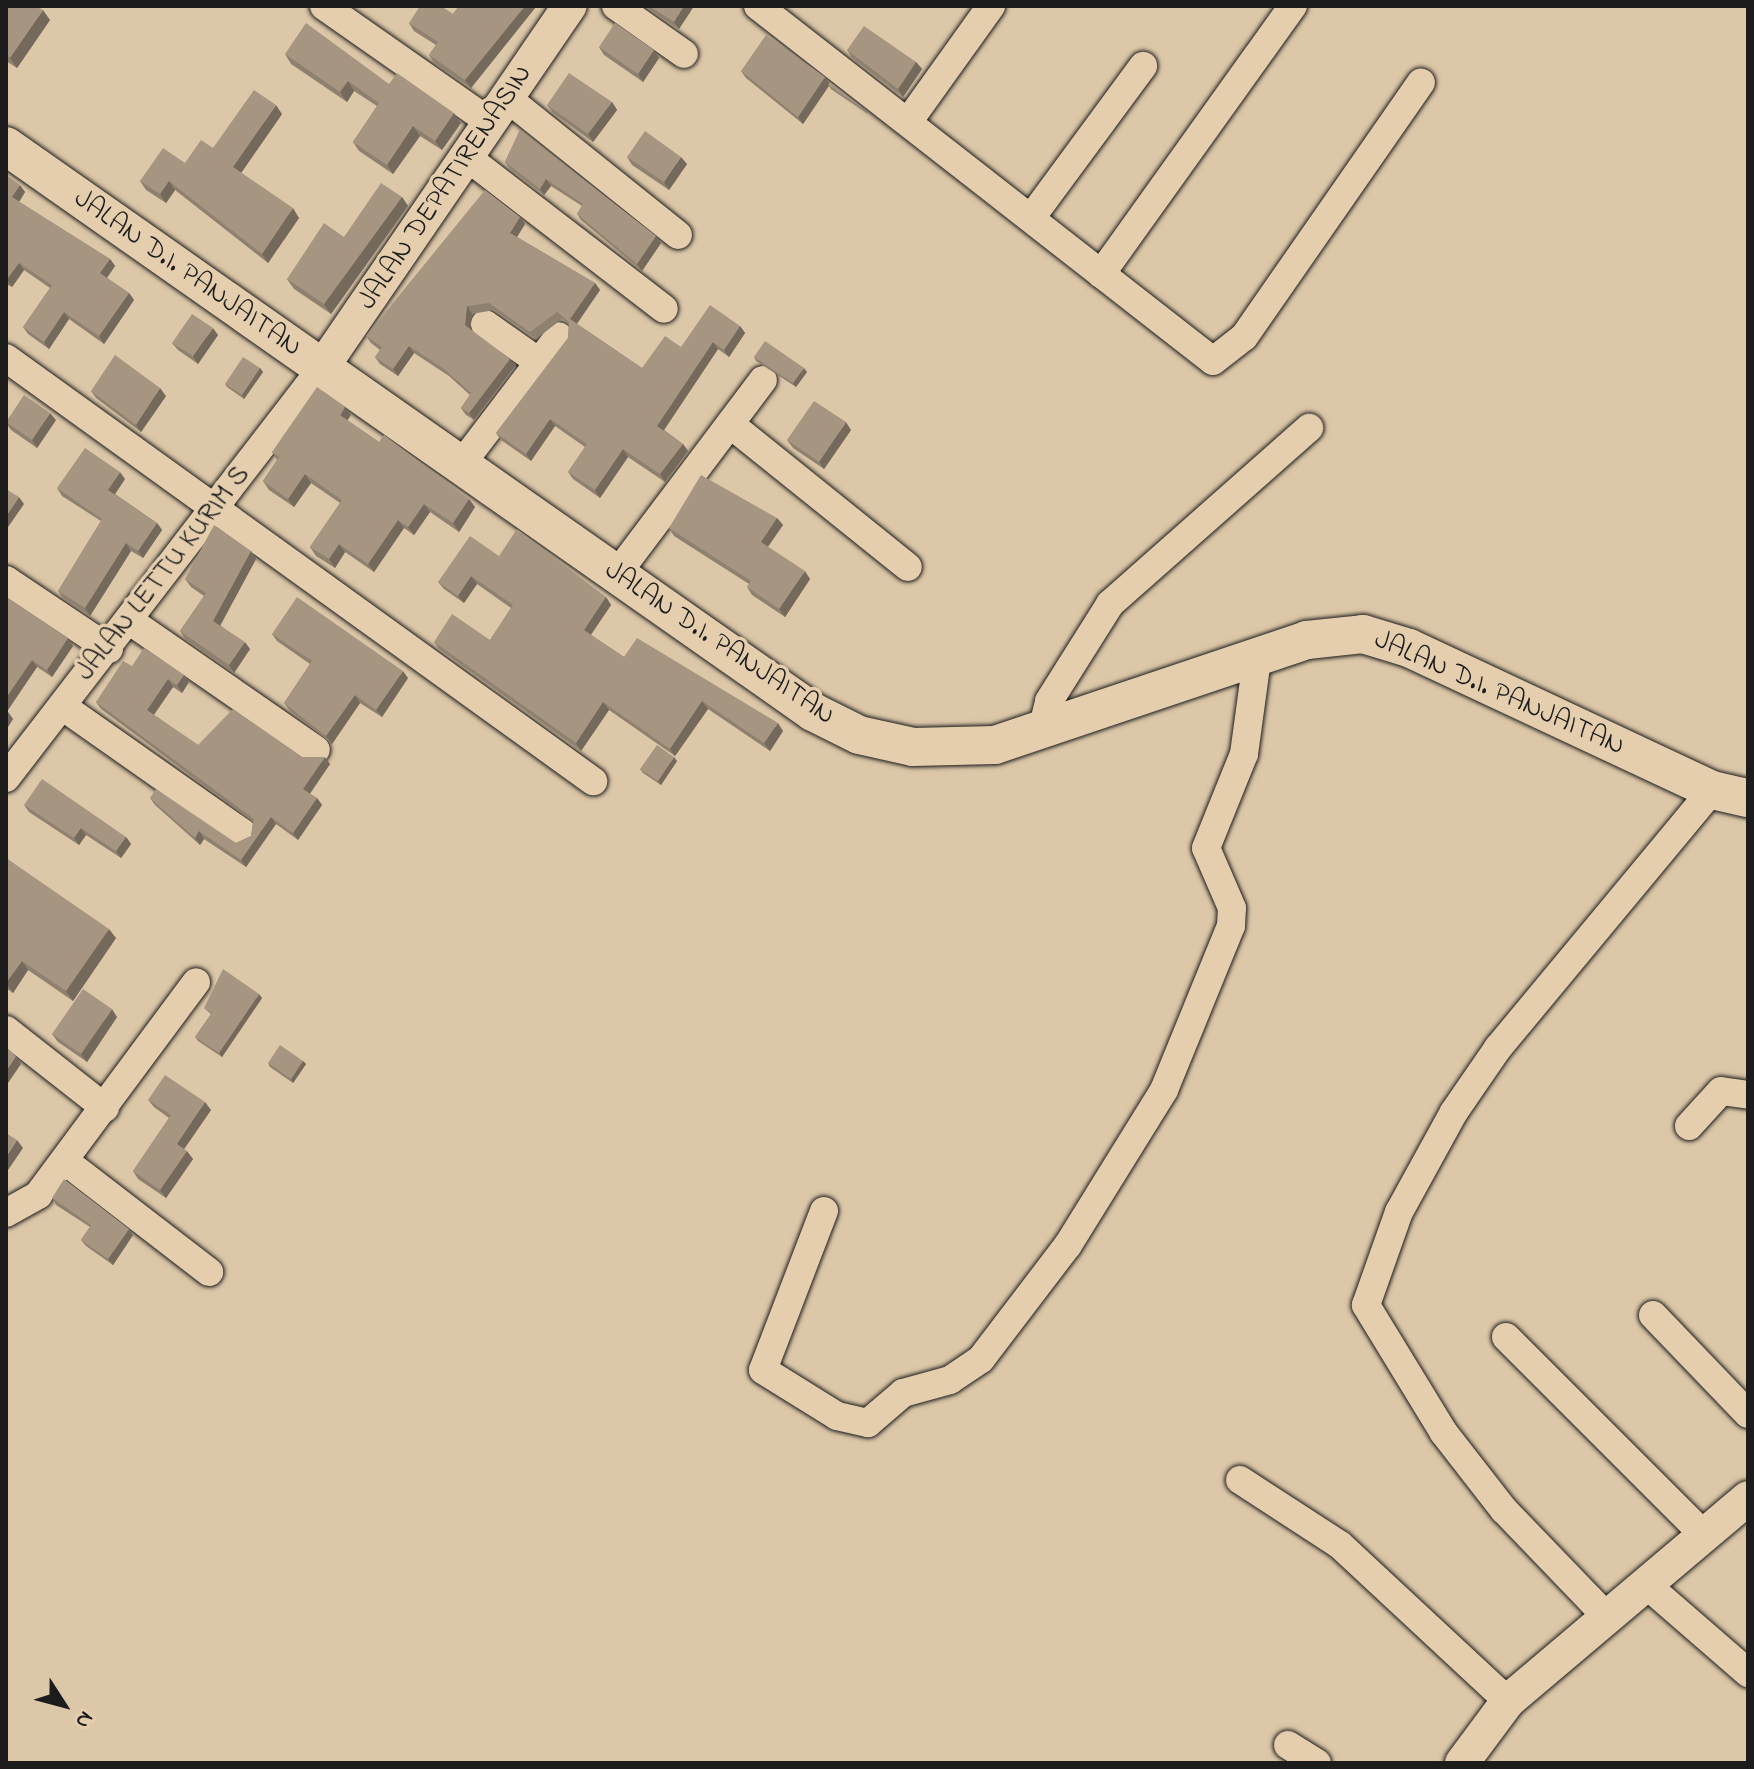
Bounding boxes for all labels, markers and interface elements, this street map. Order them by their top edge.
street label: JALAN DEPATIRENASIN [351,59,541,317]
street label: JALAN D.I. PANJAITAN [67,183,307,365]
street label: JALAN LETTU KURIM S [70,460,258,688]
street label: JALAN D.I. PANJAITAN [598,554,840,734]
street label: JALAN D.I. PANJAITAN [1369,624,1629,764]
north arrow [24,1665,104,1745]
text: N [66,1704,101,1735]

